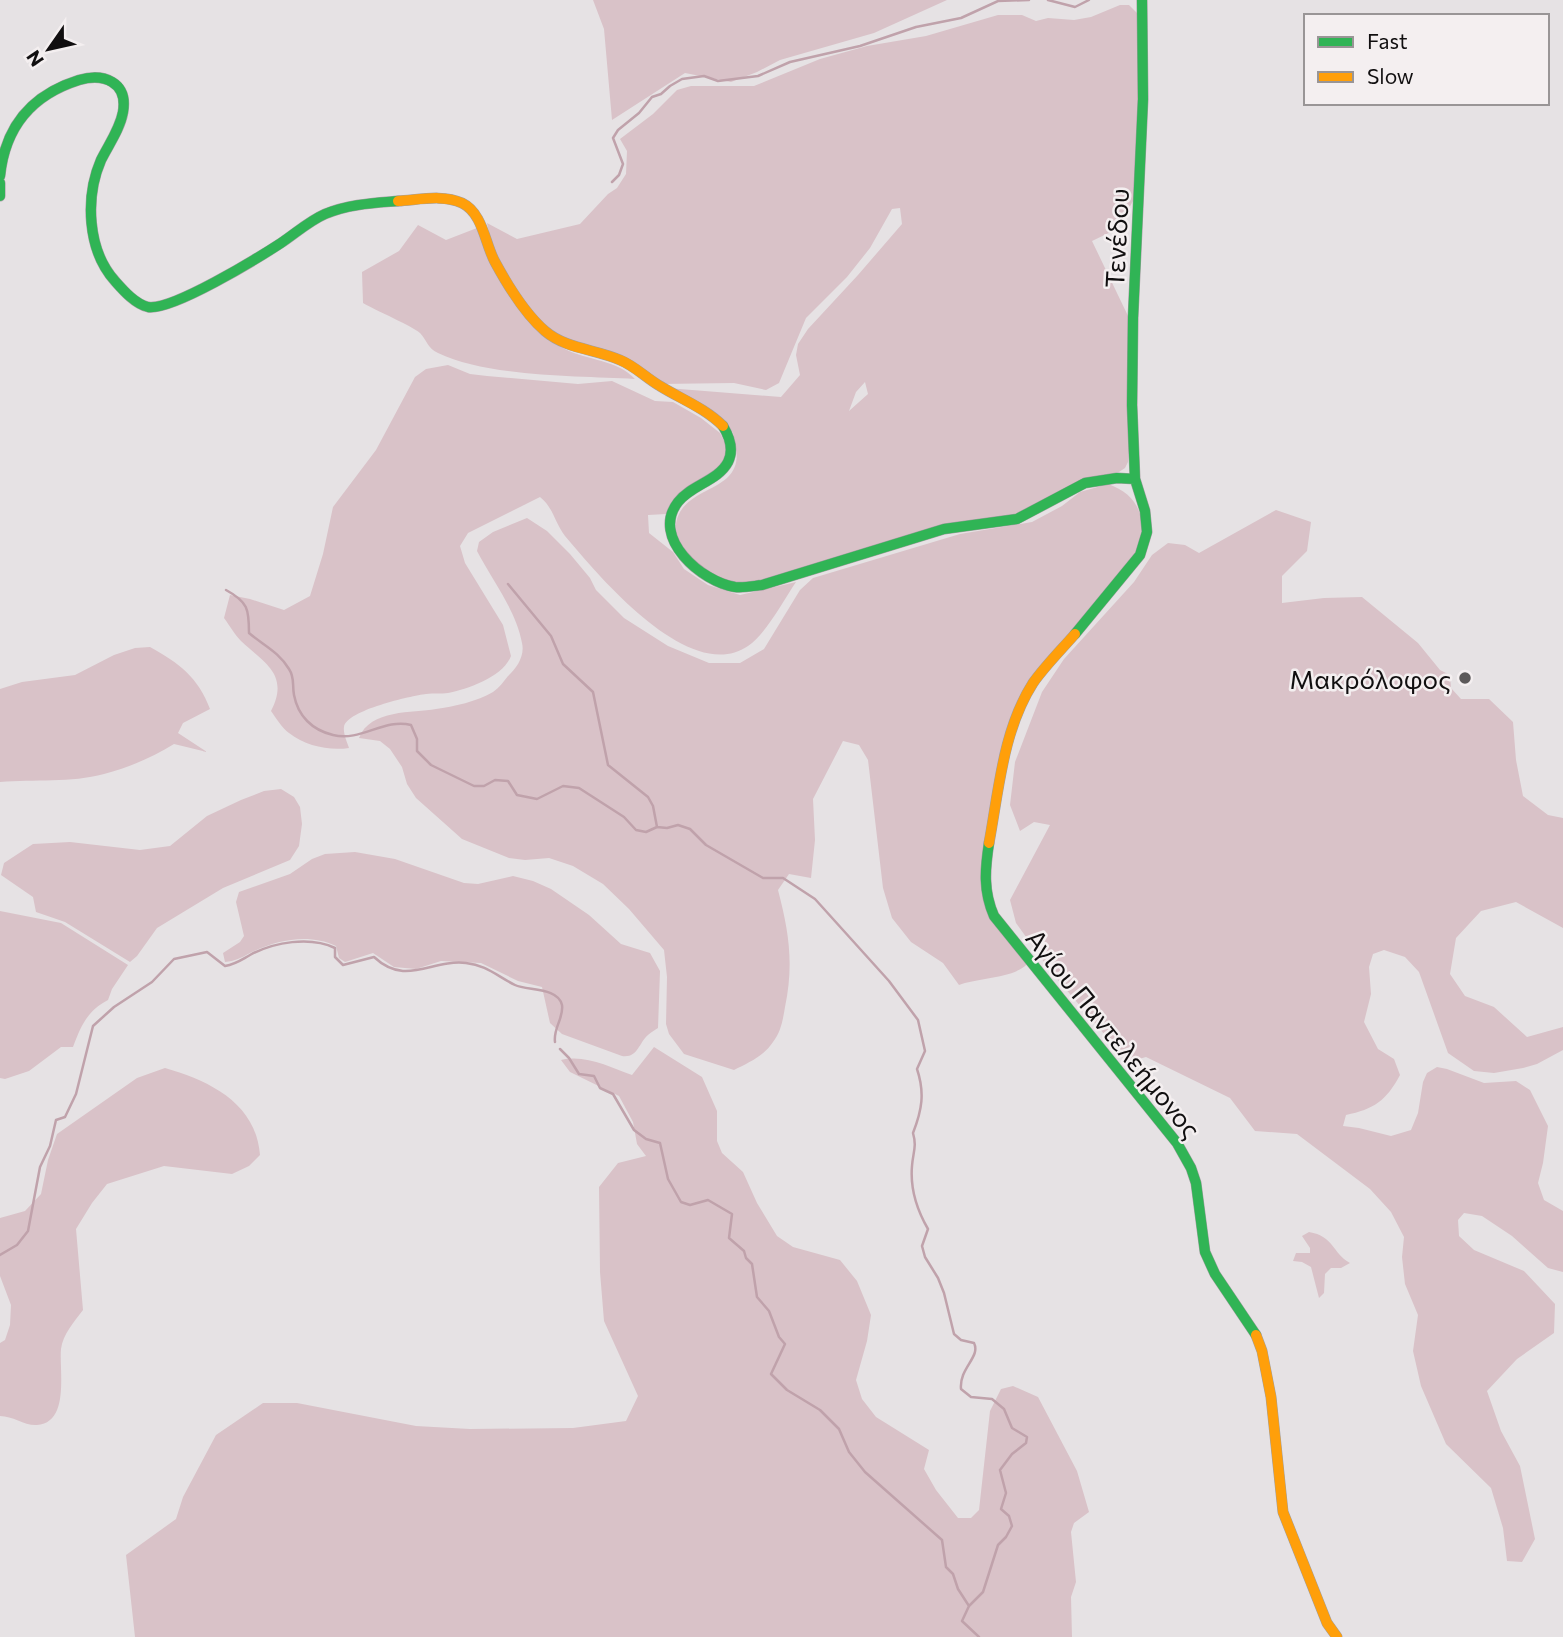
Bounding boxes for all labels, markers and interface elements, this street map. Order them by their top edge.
north arrow [14,14,84,84]
legend [1304,14,1549,105]
text: Fast [1367,28,1408,53]
text: N [21,46,48,71]
text: Slow [1367,63,1414,88]
street label: Τενέδου [1098,188,1134,288]
place label: Μακρόλοφος [1289,663,1451,694]
marker: Μακρόλοφος [1457,670,1473,686]
street label: Αγίου Παντελεήμονος [1020,922,1208,1144]

